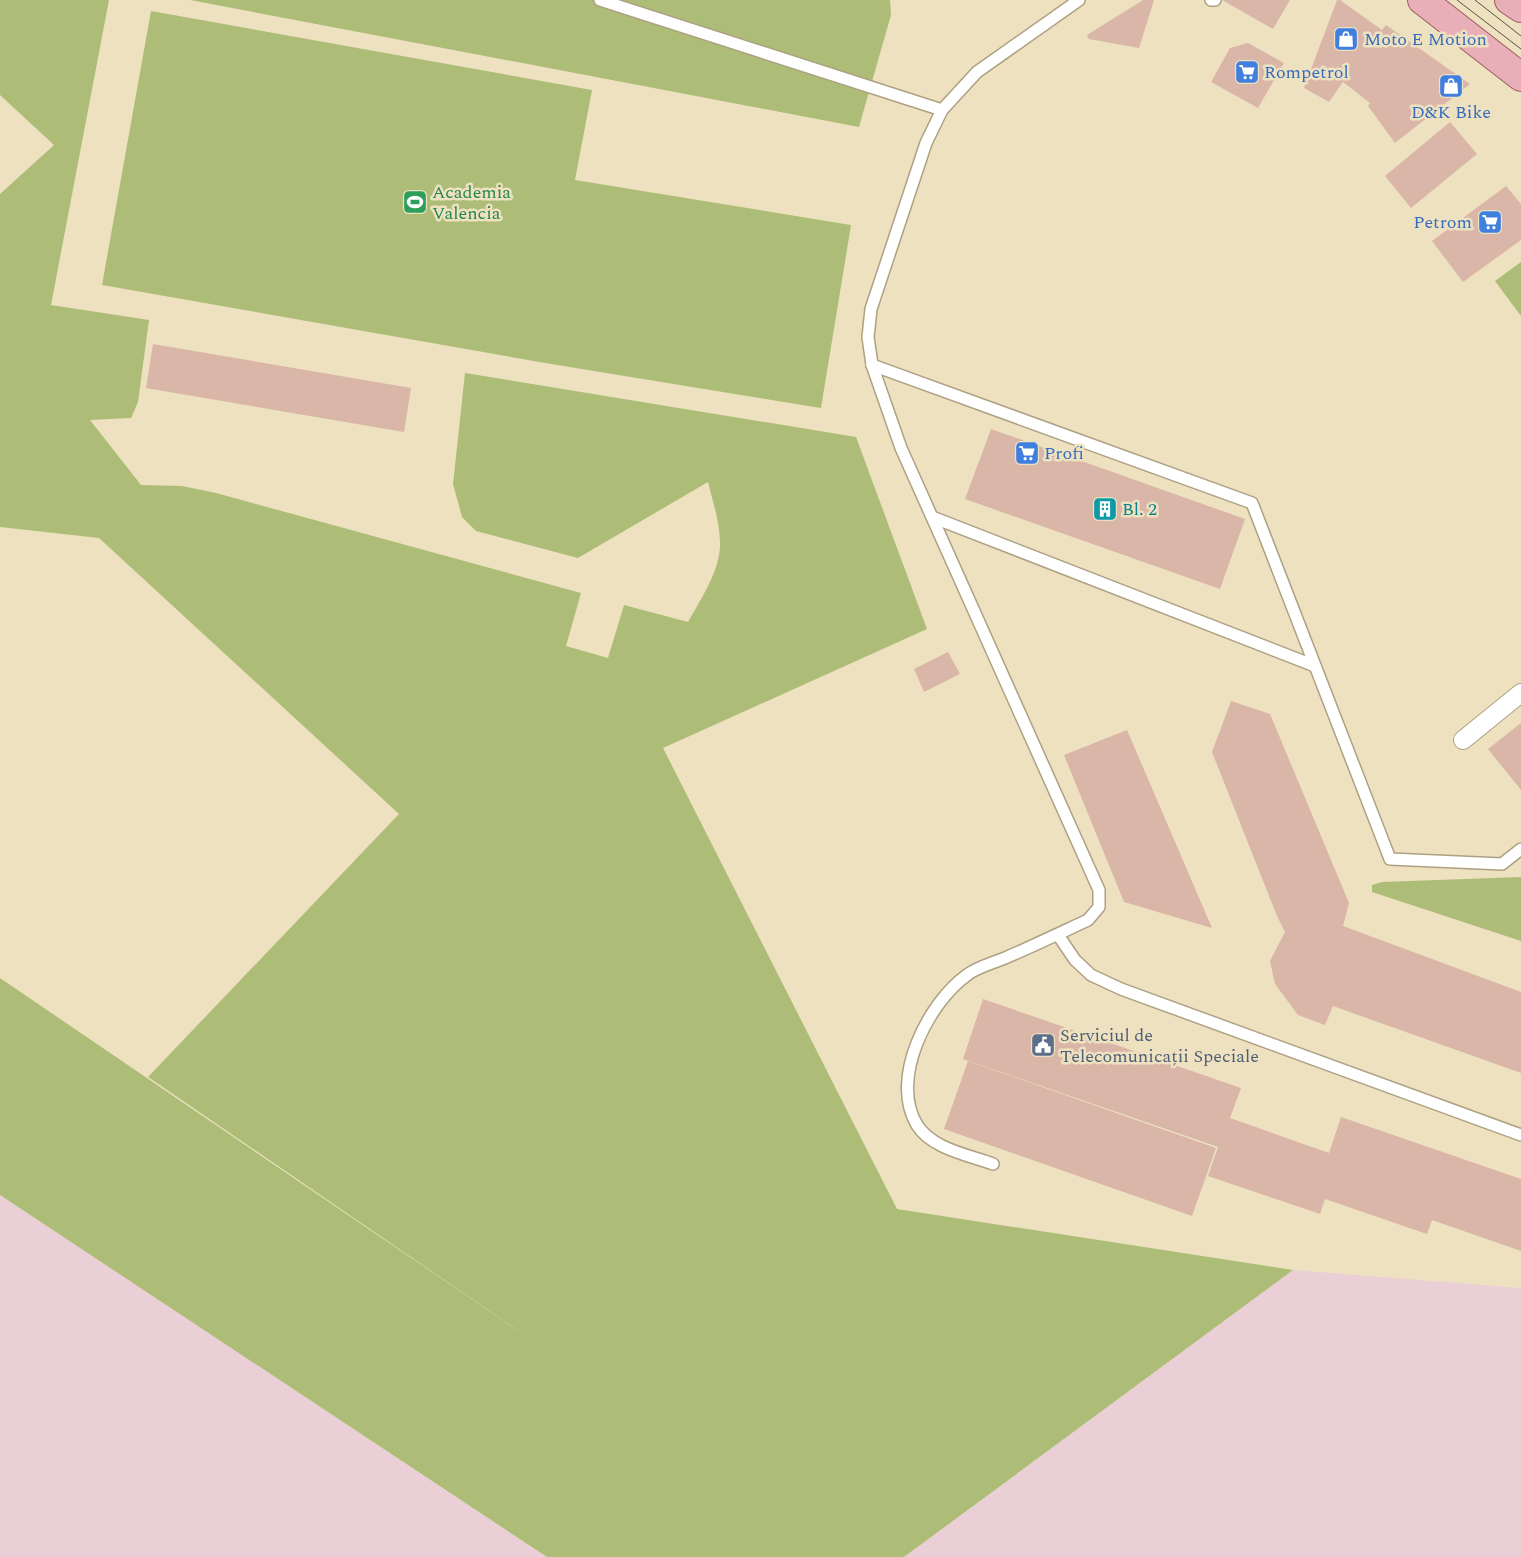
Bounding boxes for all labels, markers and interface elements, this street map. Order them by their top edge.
shop icon: Moto E Motion [1333,26,1359,52]
place label: Moto E Motion [1364,26,1487,53]
supermarket icon: Rompetrol [1234,59,1260,85]
place label: Rompetrol [1264,59,1349,86]
shop icon: D&K Bike [1438,73,1464,99]
place label: D&K Bike [1411,99,1491,126]
place label: Academia Valencia [432,179,511,227]
sports icon: Academia Valencia [402,189,428,215]
place label: Petrom [1413,209,1472,236]
supermarket icon: Petrom [1477,209,1503,235]
supermarket icon: Profi [1014,440,1040,466]
place label: Profi [1044,440,1084,467]
building icon: Bl. 2 [1092,496,1118,522]
place label: Bl. 2 [1122,496,1157,523]
place label: Serviciul de Telecomunicații Speciale [1060,1022,1259,1070]
public building icon: Serviciul de Telecomunicații Speciale [1030,1032,1056,1058]

